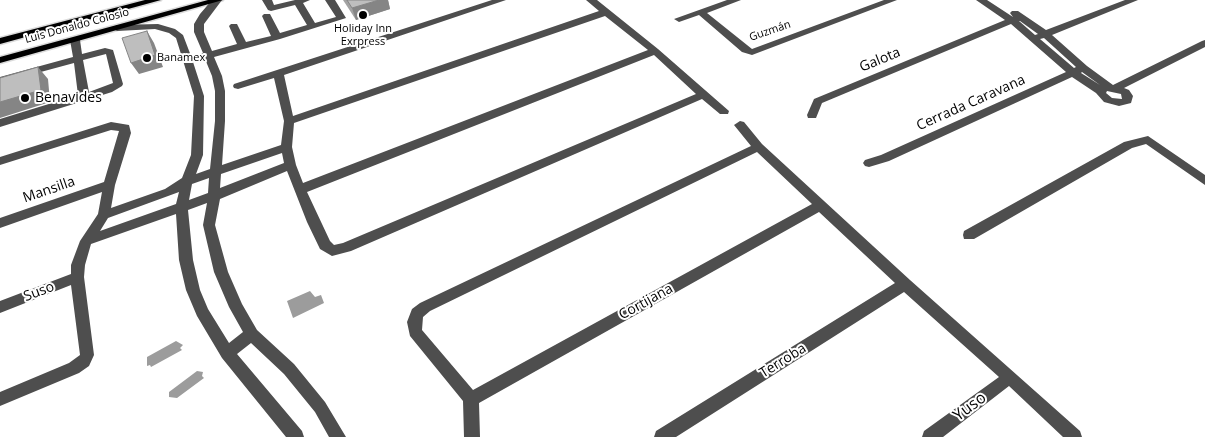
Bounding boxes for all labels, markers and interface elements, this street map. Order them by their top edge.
street label: Luis Donaldo Colosio [23,6,131,46]
marker: Holiday Inn Exrpress [357,9,369,21]
street label: Guzmán [748,18,792,44]
place label: Holiday Inn Exrpress [334,22,392,48]
street label: Galota [857,44,903,76]
place label: Banamex [157,51,205,65]
marker: Banamex [141,52,153,64]
street label: Cerrada Caravana [914,72,1028,134]
place label: Benavides [35,90,102,106]
marker: Benavides [19,92,31,104]
street label: Mansilla [21,173,77,207]
street label: Suso [21,279,57,305]
street label: Cortijana [616,280,676,324]
street label: Terroba [757,340,809,382]
street label: Yuso [950,388,990,426]

